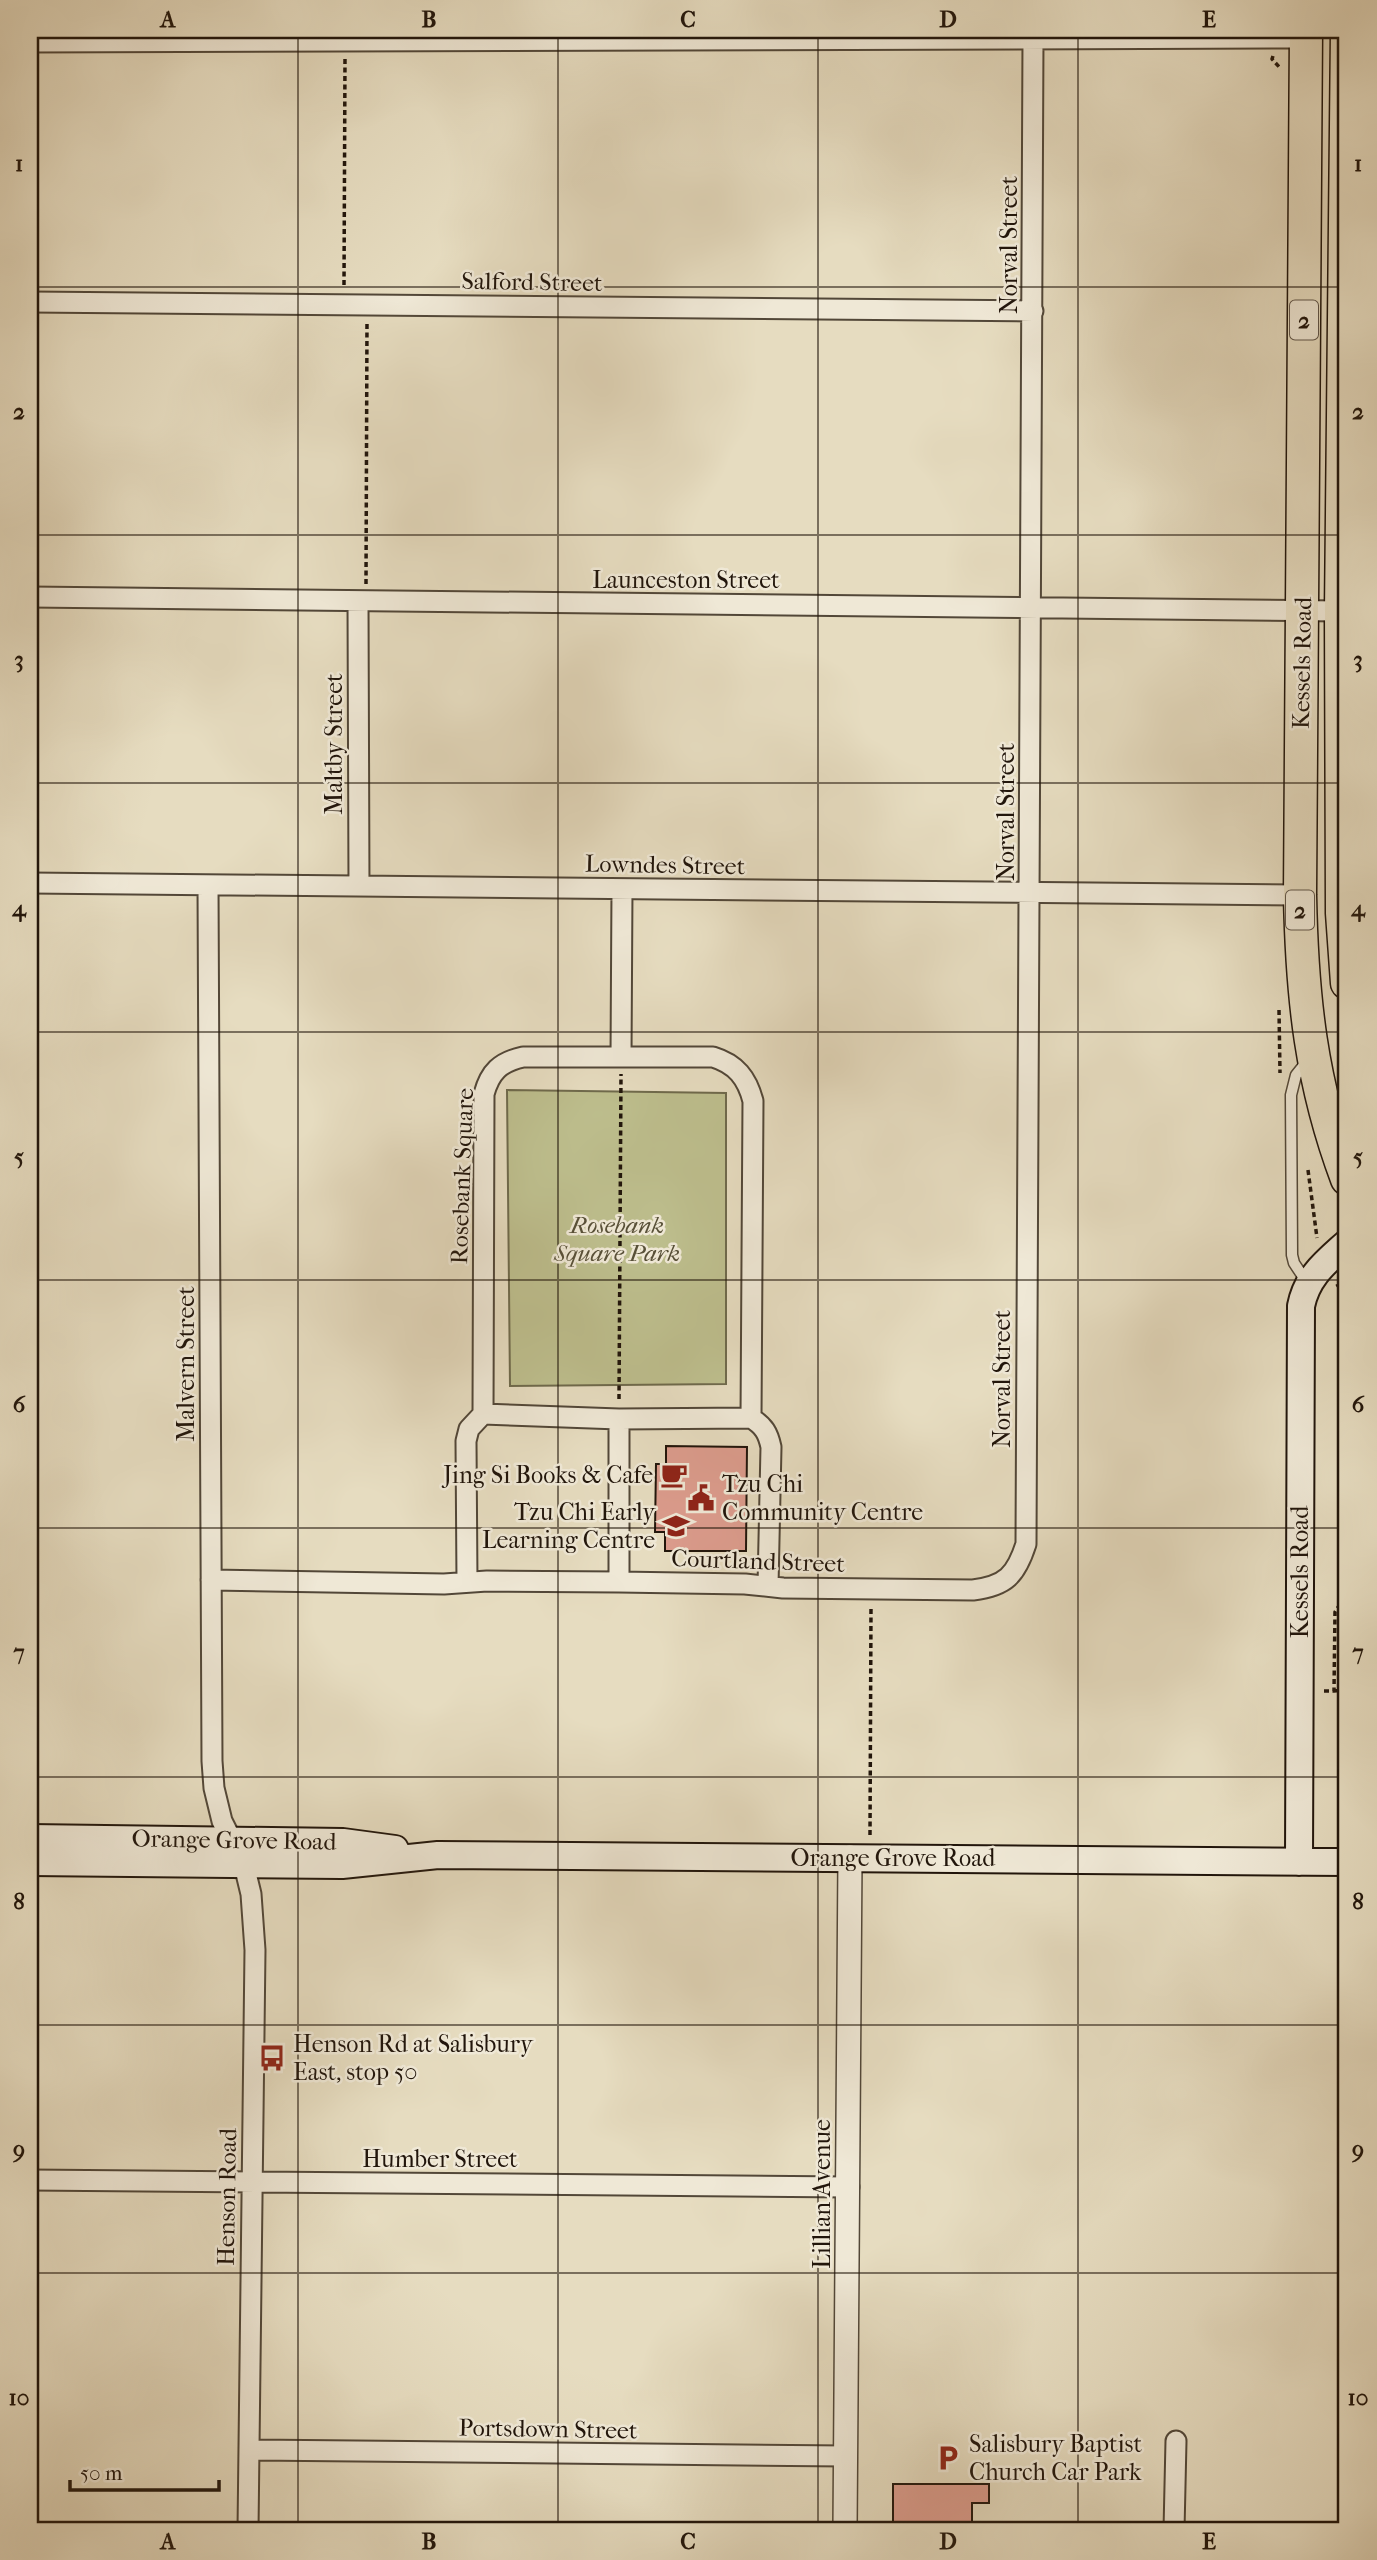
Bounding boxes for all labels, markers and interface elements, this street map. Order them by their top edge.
text: A [159,6,177,33]
text: B [422,6,437,33]
text: C [680,6,696,33]
text: D [939,6,957,33]
text: E [1202,6,1216,33]
text: 1 [15,150,23,177]
text: 1 [1354,150,1362,177]
street label: Norval Street [995,176,1023,314]
street label: Salford Street [461,267,603,297]
road number: 2 [1290,300,1318,340]
text: 2 [13,398,25,425]
text: 2 [1352,398,1364,425]
street label: Launceston Street [592,566,780,594]
street label: Kessels Road [1287,596,1317,729]
text: 3 [14,646,24,673]
text: 3 [1353,646,1363,673]
street label: Maltby Street [320,673,348,815]
street label: Norval Street [992,743,1020,881]
street label: Lowndes Street [585,850,746,880]
road number: 2 [1286,890,1314,930]
text: 4 [11,895,27,922]
text: 4 [1350,895,1366,922]
street label: Rosebank Square [445,1087,479,1265]
text: 5 [14,1143,24,1170]
text: 5 [1353,1143,1363,1170]
park label: Rosebank Square Park [553,1211,680,1267]
street label: Malvern Street [172,1286,200,1442]
street label: Norval Street [988,1310,1016,1448]
text: 6 [13,1391,26,1418]
text: 6 [1352,1391,1365,1418]
cafe icon: Jing Si Books & Cafe [659,1460,689,1490]
place label: Jing Si Books & Cafe [441,1461,653,1489]
place label: Tzu Chi Community Centre [722,1470,923,1526]
public building icon: Tzu Chi Community Centre [686,1483,716,1513]
place label: Tzu Chi Early Learning Centre [482,1498,656,1554]
street label: Kessels Road [1286,1505,1314,1638]
school or university icon: Tzu Chi Early Learning Centre [661,1511,691,1541]
street label: Courtland Street [671,1544,846,1578]
text: 7 [12,1639,25,1666]
text: 7 [1351,1639,1364,1666]
street label: Orange Grove Road [131,1824,338,1856]
street label: Orange Grove Road [791,1844,996,1872]
text: 8 [13,1888,25,1915]
text: 8 [1352,1888,1364,1915]
place label: Henson Rd at Salisbury East, stop 50 [293,2030,534,2086]
bus stop icon: Henson Rd at Salisbury East, stop 50 [257,2043,287,2073]
street label: Lillian Avenue [808,2119,836,2269]
street label: Henson Road [212,2127,242,2266]
text: 9 [12,2136,25,2163]
text: 9 [1351,2136,1364,2163]
street label: Humber Street [362,2145,518,2173]
text: 10 [9,2384,29,2411]
text: 10 [1348,2384,1368,2411]
street label: Portsdown Street [458,2413,638,2445]
place label: Salisbury Baptist Church Car Park [969,2430,1142,2486]
parking icon: Salisbury Baptist Church Car Park [933,2443,963,2473]
scale bar [70,2448,219,2492]
text: 50 m [80,2461,123,2485]
text: A [159,2528,177,2555]
text: B [422,2528,437,2555]
text: C [680,2528,696,2555]
text: D [939,2528,957,2555]
text: E [1202,2528,1216,2555]

